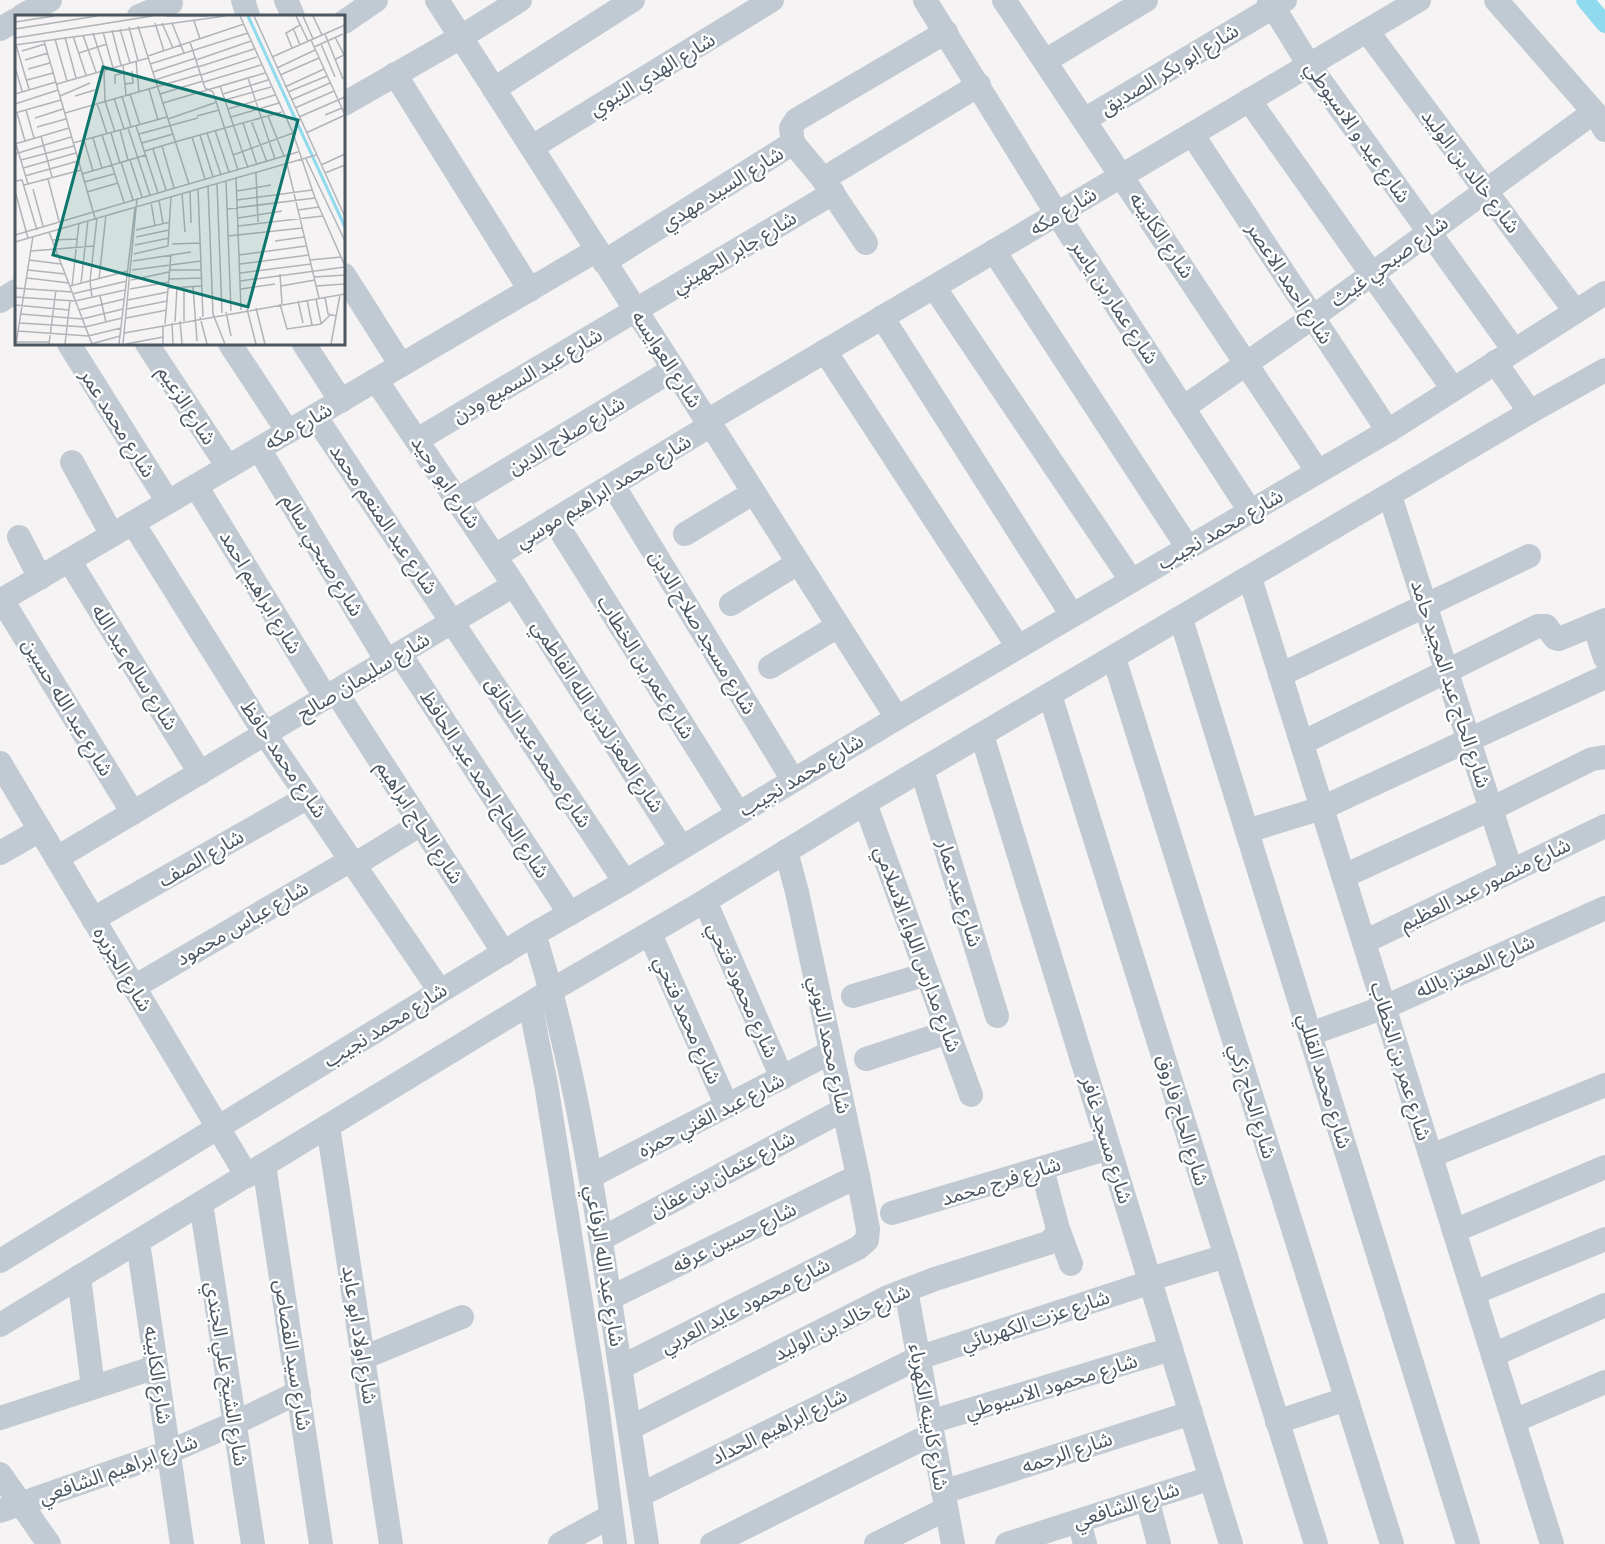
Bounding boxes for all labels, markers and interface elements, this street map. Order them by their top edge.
inset map [15,15,345,345]
street label: شارع ابو بكر الصديق [1095,18,1244,122]
street label: شارع الهدي النبوي [585,27,721,124]
street label: شارع عيد و الاسيوطي [1297,57,1416,209]
street label: شارع خالد بن الوليد [1414,104,1525,239]
street label: شارع السيد مهدي [656,141,790,238]
street label: شارع مكه [1025,182,1102,243]
street label: شارع الكابينه [1122,187,1200,284]
street label: شارع جابر الجهيني [667,205,802,302]
street label: شارع صبحي غيث [1325,210,1455,315]
street label: شارع احمد الاعصر [1239,217,1338,350]
street label: شارع عمار بن ياسر [1063,235,1164,370]
street label: شارع العوايسه [624,306,707,414]
street label: شارع عبد السميع ودن [448,322,608,430]
street label: شارع الزعيم [150,361,221,451]
street label: شارع محمد عمر [72,364,161,483]
street label: شارع صلاح الدين [503,391,630,482]
street label: شارع مكه [260,397,338,457]
street label: شارع محمد ابراهيم موسي [511,429,697,556]
street label: شارع ابو وحيد [404,431,486,535]
street label: شارع عبد المنعم محمد [322,439,443,600]
street label: شارع محمد نجيب [1153,483,1289,577]
street label: شارع صبحي سالم [274,489,369,622]
street label: شارع ابراهيم احمد [212,526,307,659]
street label: شارع مسجد صلاح الدين [642,545,762,720]
street label: شارع الحاج عبد المجيد حامد [1403,577,1496,792]
street label: شارع عمر بن الخطاب [590,591,700,745]
street label: شارع سالم عبد الله [84,600,183,736]
street label: شارع المعز لدين الله الفاطمي [524,615,669,819]
street label: شارع سليمان صالح [292,627,435,728]
street label: شارع عبد الله حسين [15,634,119,782]
street label: شارع محمد عبد الخالق [479,672,597,834]
street label: شارع الحاج احمد عبد الحافظ [413,686,555,884]
street label: شارع محمد حافظ [233,696,332,824]
street label: شارع محمد نجيب [734,728,869,824]
street label: شارع الحاج ابراهيم [369,756,469,890]
street label: شارع الصف [154,824,249,895]
street label: شارع منصور عبد العظيم [1396,832,1575,938]
street label: شارع عيد عمار [929,835,988,951]
street label: شارع مدارس اللواء الاسلامي [866,843,966,1056]
street label: شارع عباس محمود [172,875,314,973]
street label: شارع محمود فتحي [699,919,784,1063]
street label: شارع الجزيره [86,922,158,1017]
street label: شارع المعتز بالله [1412,929,1539,1006]
street label: شارع محمد فتحي [646,952,727,1089]
street label: شارع محمد النوبي [800,974,856,1117]
street label: شارع محمد نجيب [319,977,453,1075]
street label: شارع عمر بن الخطاب [1363,979,1437,1144]
street label: شارع محمد القللي [1290,1010,1357,1153]
street label: شارع الحاج زكي [1221,1041,1282,1162]
street label: شارع الحاج فاروق [1149,1051,1214,1189]
street label: شارع عبد الغني حمزه [634,1068,790,1165]
street label: شارع مسجد غافر [1073,1073,1138,1207]
street label: شارع عثمان بن عفان [645,1126,800,1225]
street label: شارع فرج محمد [939,1152,1064,1213]
street label: شارع عبد الله الرفاعي [577,1184,630,1349]
street label: شارع حسين عرفه [668,1197,801,1280]
street label: شارع محمود عايد العربي [656,1252,835,1361]
street label: شارع اولاد ابو عايد [334,1264,383,1406]
street label: شارع سيد القصاص [266,1278,317,1433]
street label: شارع خالد بن الوليد [770,1279,915,1368]
street label: شارع الشيخ علي الجندي [197,1280,253,1468]
street label: شارع عزت الكهربائي [958,1285,1113,1359]
street label: شارع الكابينه [136,1324,177,1426]
street label: شارع كابينه الكهرباء [901,1342,954,1493]
street label: شارع محمود الاسيوطي [962,1348,1141,1427]
street label: شارع ابراهيم الحداد [707,1383,852,1472]
street label: شارع الرحمه [1019,1426,1116,1481]
street label: شارع ابراهيم الشافعي [35,1429,202,1512]
street label: شارع الشافعي [1070,1477,1183,1537]

